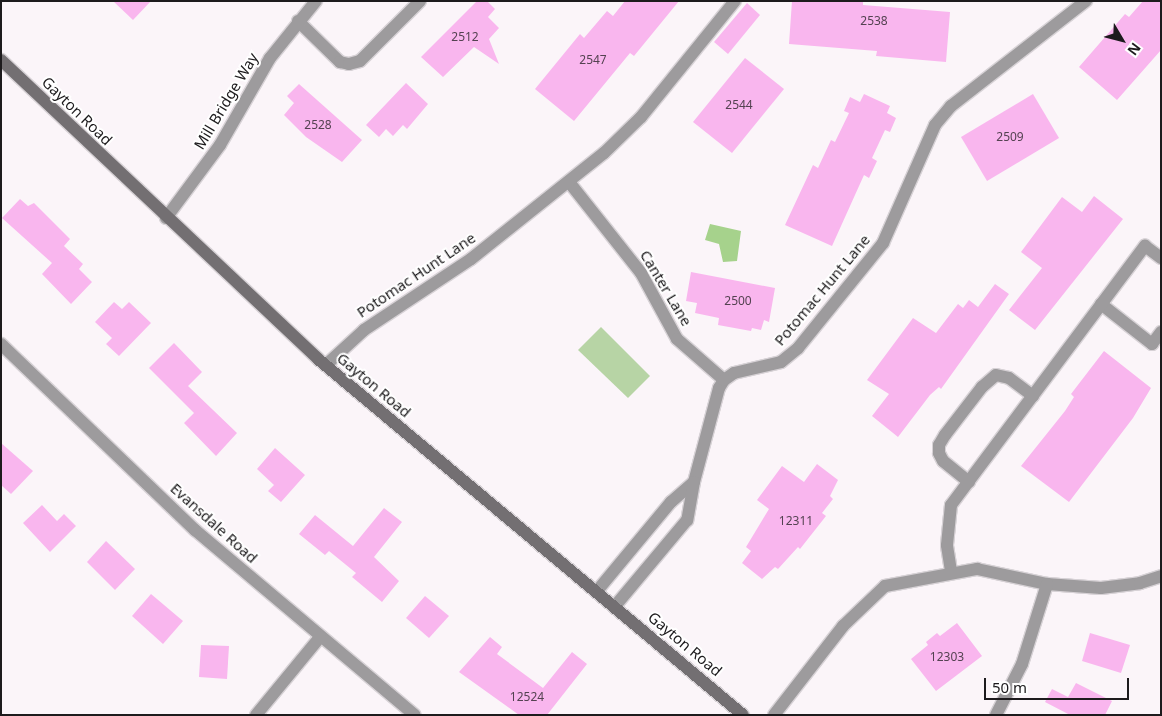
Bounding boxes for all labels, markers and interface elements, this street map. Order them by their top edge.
house number: 2538 [860,14,888,28]
north arrow [1097,15,1147,65]
house number: 2512 [451,30,479,44]
text: N [1123,39,1145,60]
street label: Mill Bridge Way [190,49,262,153]
house number: 2547 [579,53,607,67]
street label: Gayton Road [38,73,116,149]
house number: 2544 [725,98,753,112]
house number: 2528 [304,118,332,132]
house number: 2509 [996,130,1024,144]
street label: Potomac Hunt Lane [353,229,479,321]
street label: Potomac Hunt Lane [770,231,874,349]
street label: Canter Lane [636,247,696,329]
house number: 2500 [724,294,752,308]
street label: Gayton Road [333,349,415,421]
street label: Evansdale Road [167,479,261,567]
house number: 12311 [779,514,813,528]
street label: Gayton Road [644,608,726,680]
house number: 12303 [930,650,964,664]
scale bar [987,668,1132,700]
text: 50 m [992,677,1027,697]
house number: 12524 [510,690,544,704]

